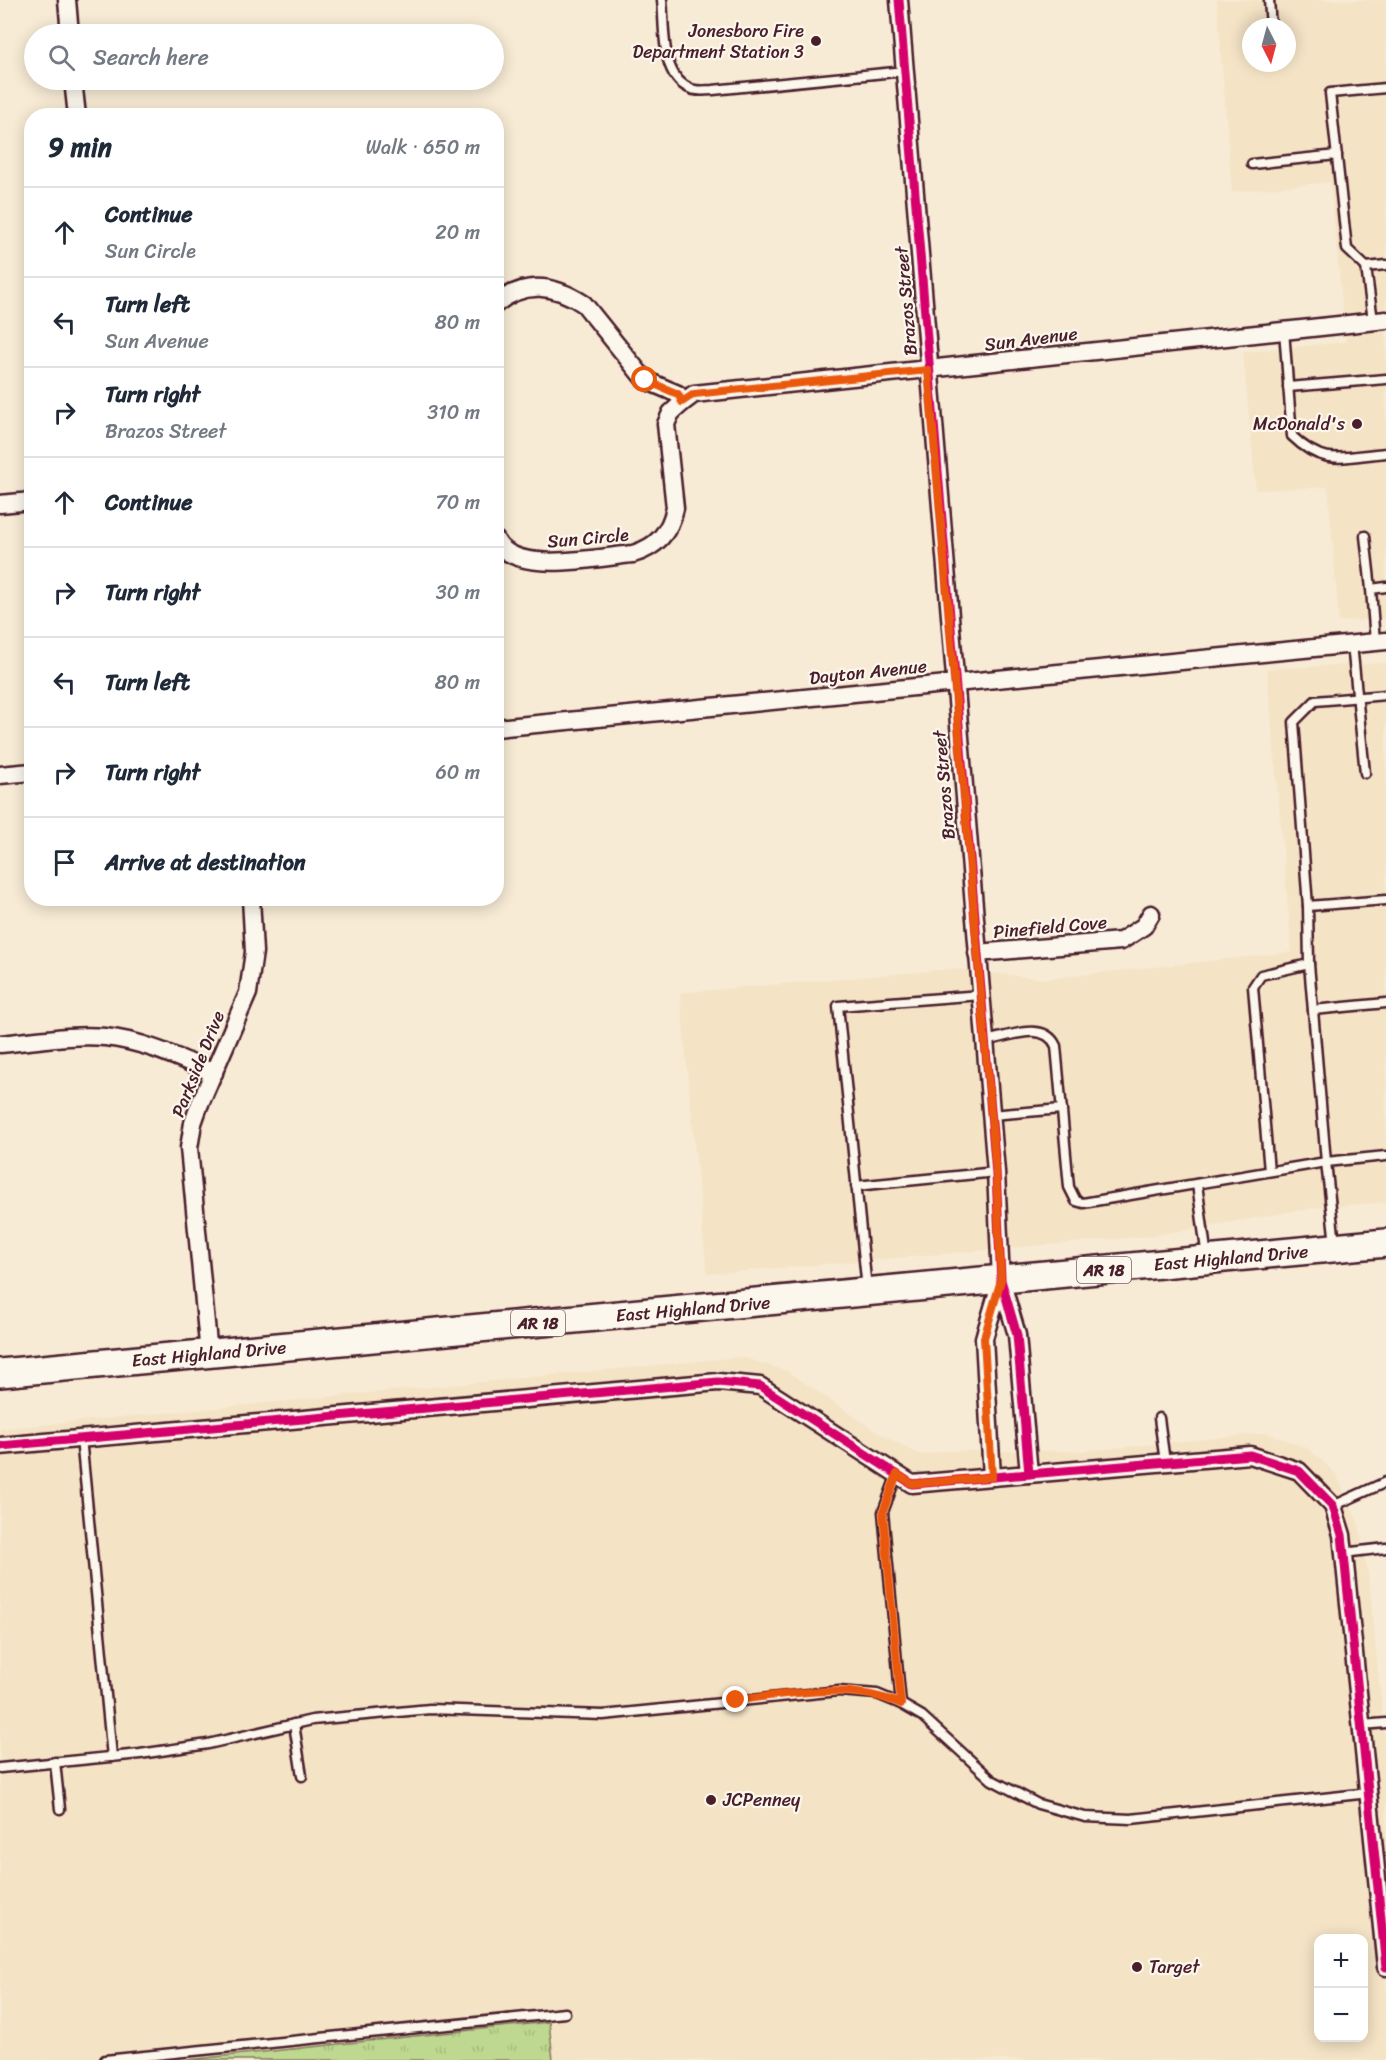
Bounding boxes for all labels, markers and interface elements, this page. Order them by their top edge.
place label: Jonesboro Fire Department Station 3 [632,15,804,68]
north arrow [1242,18,1296,72]
search box [24,24,504,90]
marker: Jonesboro Fire Department Station 3 [809,34,823,48]
text: Search here [93,38,209,77]
icon: search [45,41,78,74]
text: 9 min [48,124,112,170]
text: Walk · 650 m [366,130,480,165]
text: Continue [105,195,193,234]
text: 20 m [435,215,480,250]
icon: ahead [48,216,81,249]
text: Sun Circle [105,234,196,269]
street label: Brazos Street [885,244,927,357]
text: Turn left [105,285,190,324]
text: 80 m [435,305,480,340]
icon: left [48,306,81,339]
street label: Sun Avenue [983,317,1079,361]
text: Sun Avenue [105,324,209,359]
route start [631,366,657,392]
text: Turn right [105,375,200,414]
text: 310 m [427,395,480,430]
icon: right [48,396,81,429]
place label: McDonald's [1253,408,1346,440]
text: Brazos Street [105,414,226,449]
marker: McDonald's [1350,417,1364,431]
text: Continue [105,483,193,522]
text: 70 m [435,485,480,520]
icon: ahead [48,486,81,519]
street label: Sun Circle [546,518,630,557]
text: Turn right [105,573,200,612]
text: 30 m [436,575,480,610]
icon: right [48,576,81,609]
street label: Dayton Avenue [808,650,928,694]
text: Turn left [105,663,190,702]
text: 80 m [435,665,480,700]
icon: left [48,666,81,699]
street label: Brazos Street [923,728,965,841]
text: Turn right [105,753,200,792]
text: 60 m [435,755,480,790]
icon: right [48,756,81,789]
text: Arrive at destination [105,843,306,882]
icon: arrive [48,846,81,879]
street label: Pinefield Cove [992,906,1108,948]
street label: Parkside Drive [162,1006,234,1122]
street label: East Highland Drive [1152,1235,1310,1281]
road number: AR 18 [1077,1257,1131,1283]
street label: East Highland Drive [614,1286,772,1332]
road number: AR 18 [511,1310,565,1336]
street label: East Highland Drive [130,1331,288,1377]
route end [722,1686,748,1712]
place label: JCPenney [722,1784,801,1816]
marker: JCPenney [704,1793,718,1807]
map controls [1314,1934,1368,2042]
button: + [1314,1934,1368,1988]
place label: Target [1149,1951,1200,1983]
marker: Target [1130,1960,1144,1974]
button: − [1314,1988,1368,2042]

